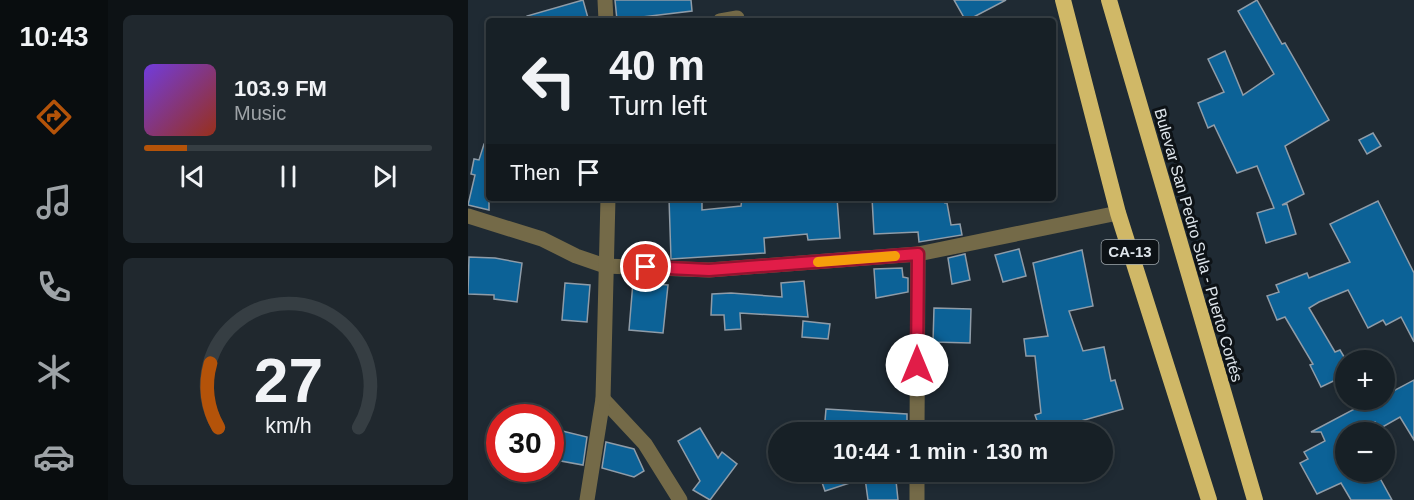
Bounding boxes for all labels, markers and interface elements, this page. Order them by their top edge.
text: 10:43 [19,22,89,52]
icon: left [510,42,588,120]
text: 40 m [609,42,705,89]
text: 103.9 FM [234,76,327,101]
text: Turn left [609,91,707,121]
icon: directions [33,96,75,138]
text: Music [234,102,286,124]
street label: Bulevar San Pedro Sula - Puerto Cortés [1151,106,1246,384]
icon: arrive [572,156,605,189]
icon: previous [176,160,209,193]
icon: pause [272,160,305,193]
icon: next [368,160,401,193]
text: Then [510,160,560,185]
icon: music [33,181,75,223]
road number: CA-13 [1102,240,1158,264]
pin [620,241,671,292]
icon: arrive [629,250,662,283]
icon: phone [33,266,75,308]
position arrow [885,333,949,397]
text: 27 [253,346,323,415]
map controls [1335,350,1395,482]
button: + [1335,350,1395,410]
icon: climate [33,351,75,393]
speed limit sign: 30 [486,404,564,482]
text: km/h [265,415,311,439]
button: − [1335,422,1395,482]
icon: car [33,436,75,478]
text: 10:44 · 1 min · 130 m [833,439,1048,464]

